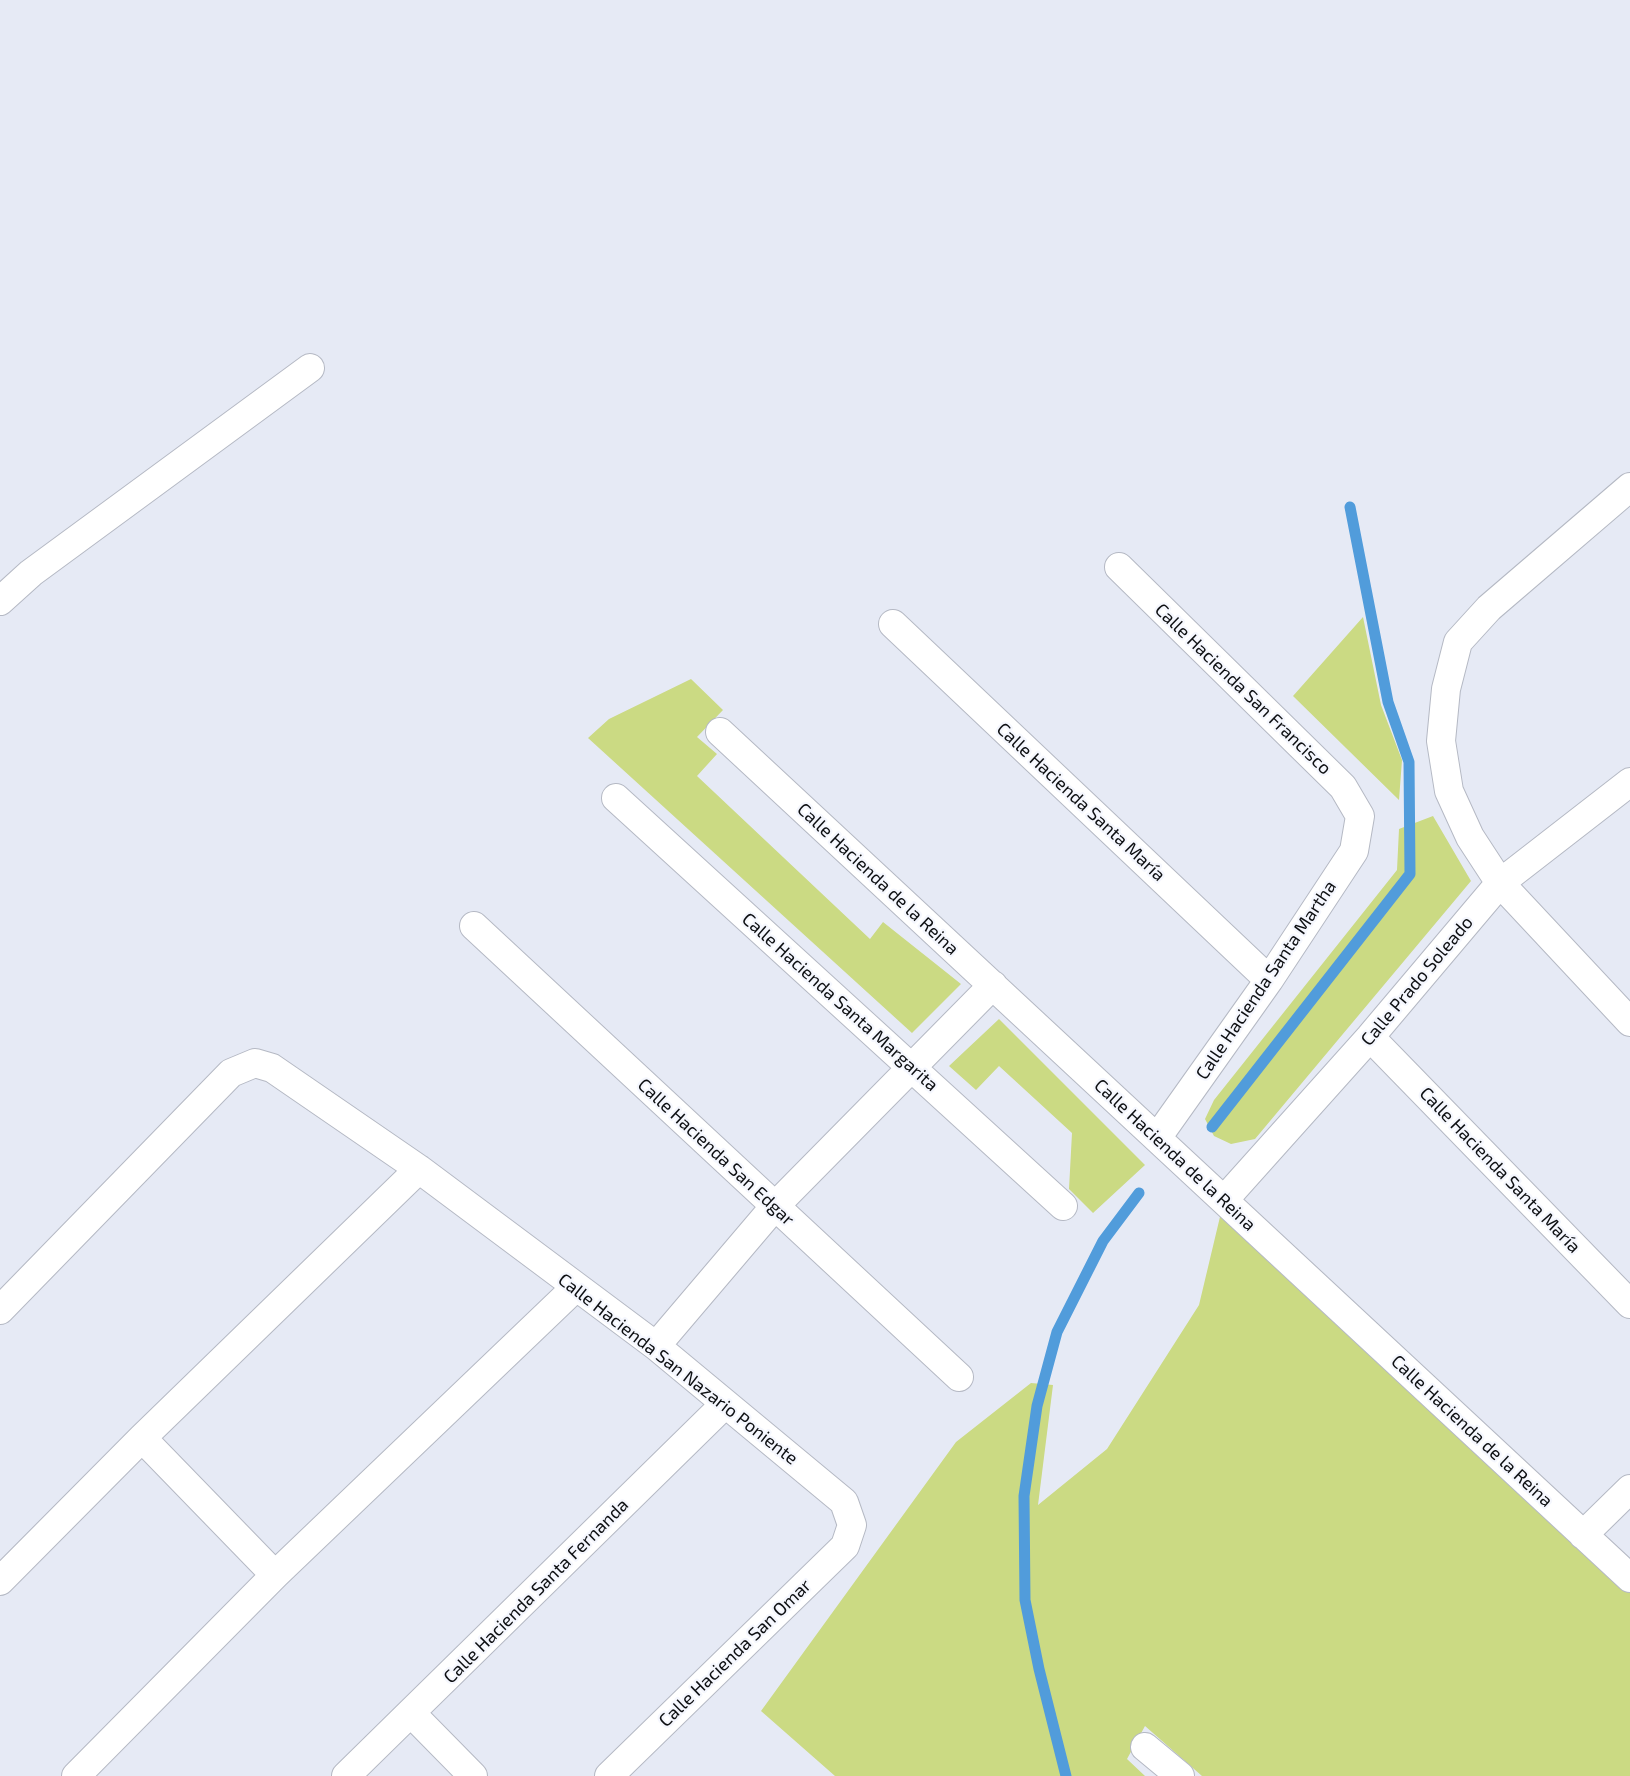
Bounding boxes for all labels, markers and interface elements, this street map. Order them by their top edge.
street label: Calle Hacienda San Francisco [1150,599,1336,779]
street label: Calle Hacienda Santa María [992,718,1170,886]
street label: Calle Hacienda de la Reina [793,799,963,959]
street label: Calle Hacienda Santa Martha [1191,876,1341,1084]
street label: Calle Hacienda Santa Margarita [738,908,942,1096]
street label: Calle Prado Soleado [1356,912,1478,1050]
street label: Calle Hacienda San Edgar [633,1074,799,1230]
street label: Calle Hacienda de la Reina [1090,1075,1260,1235]
street label: Calle Hacienda Santa María [1415,1082,1585,1258]
street label: Calle Hacienda San Nazario Poniente [554,1269,802,1469]
street label: Calle Hacienda de la Reina [1387,1351,1557,1511]
street label: Calle Hacienda Santa Fernanda [439,1494,633,1688]
street label: Calle Hacienda San Omar [654,1575,816,1731]

